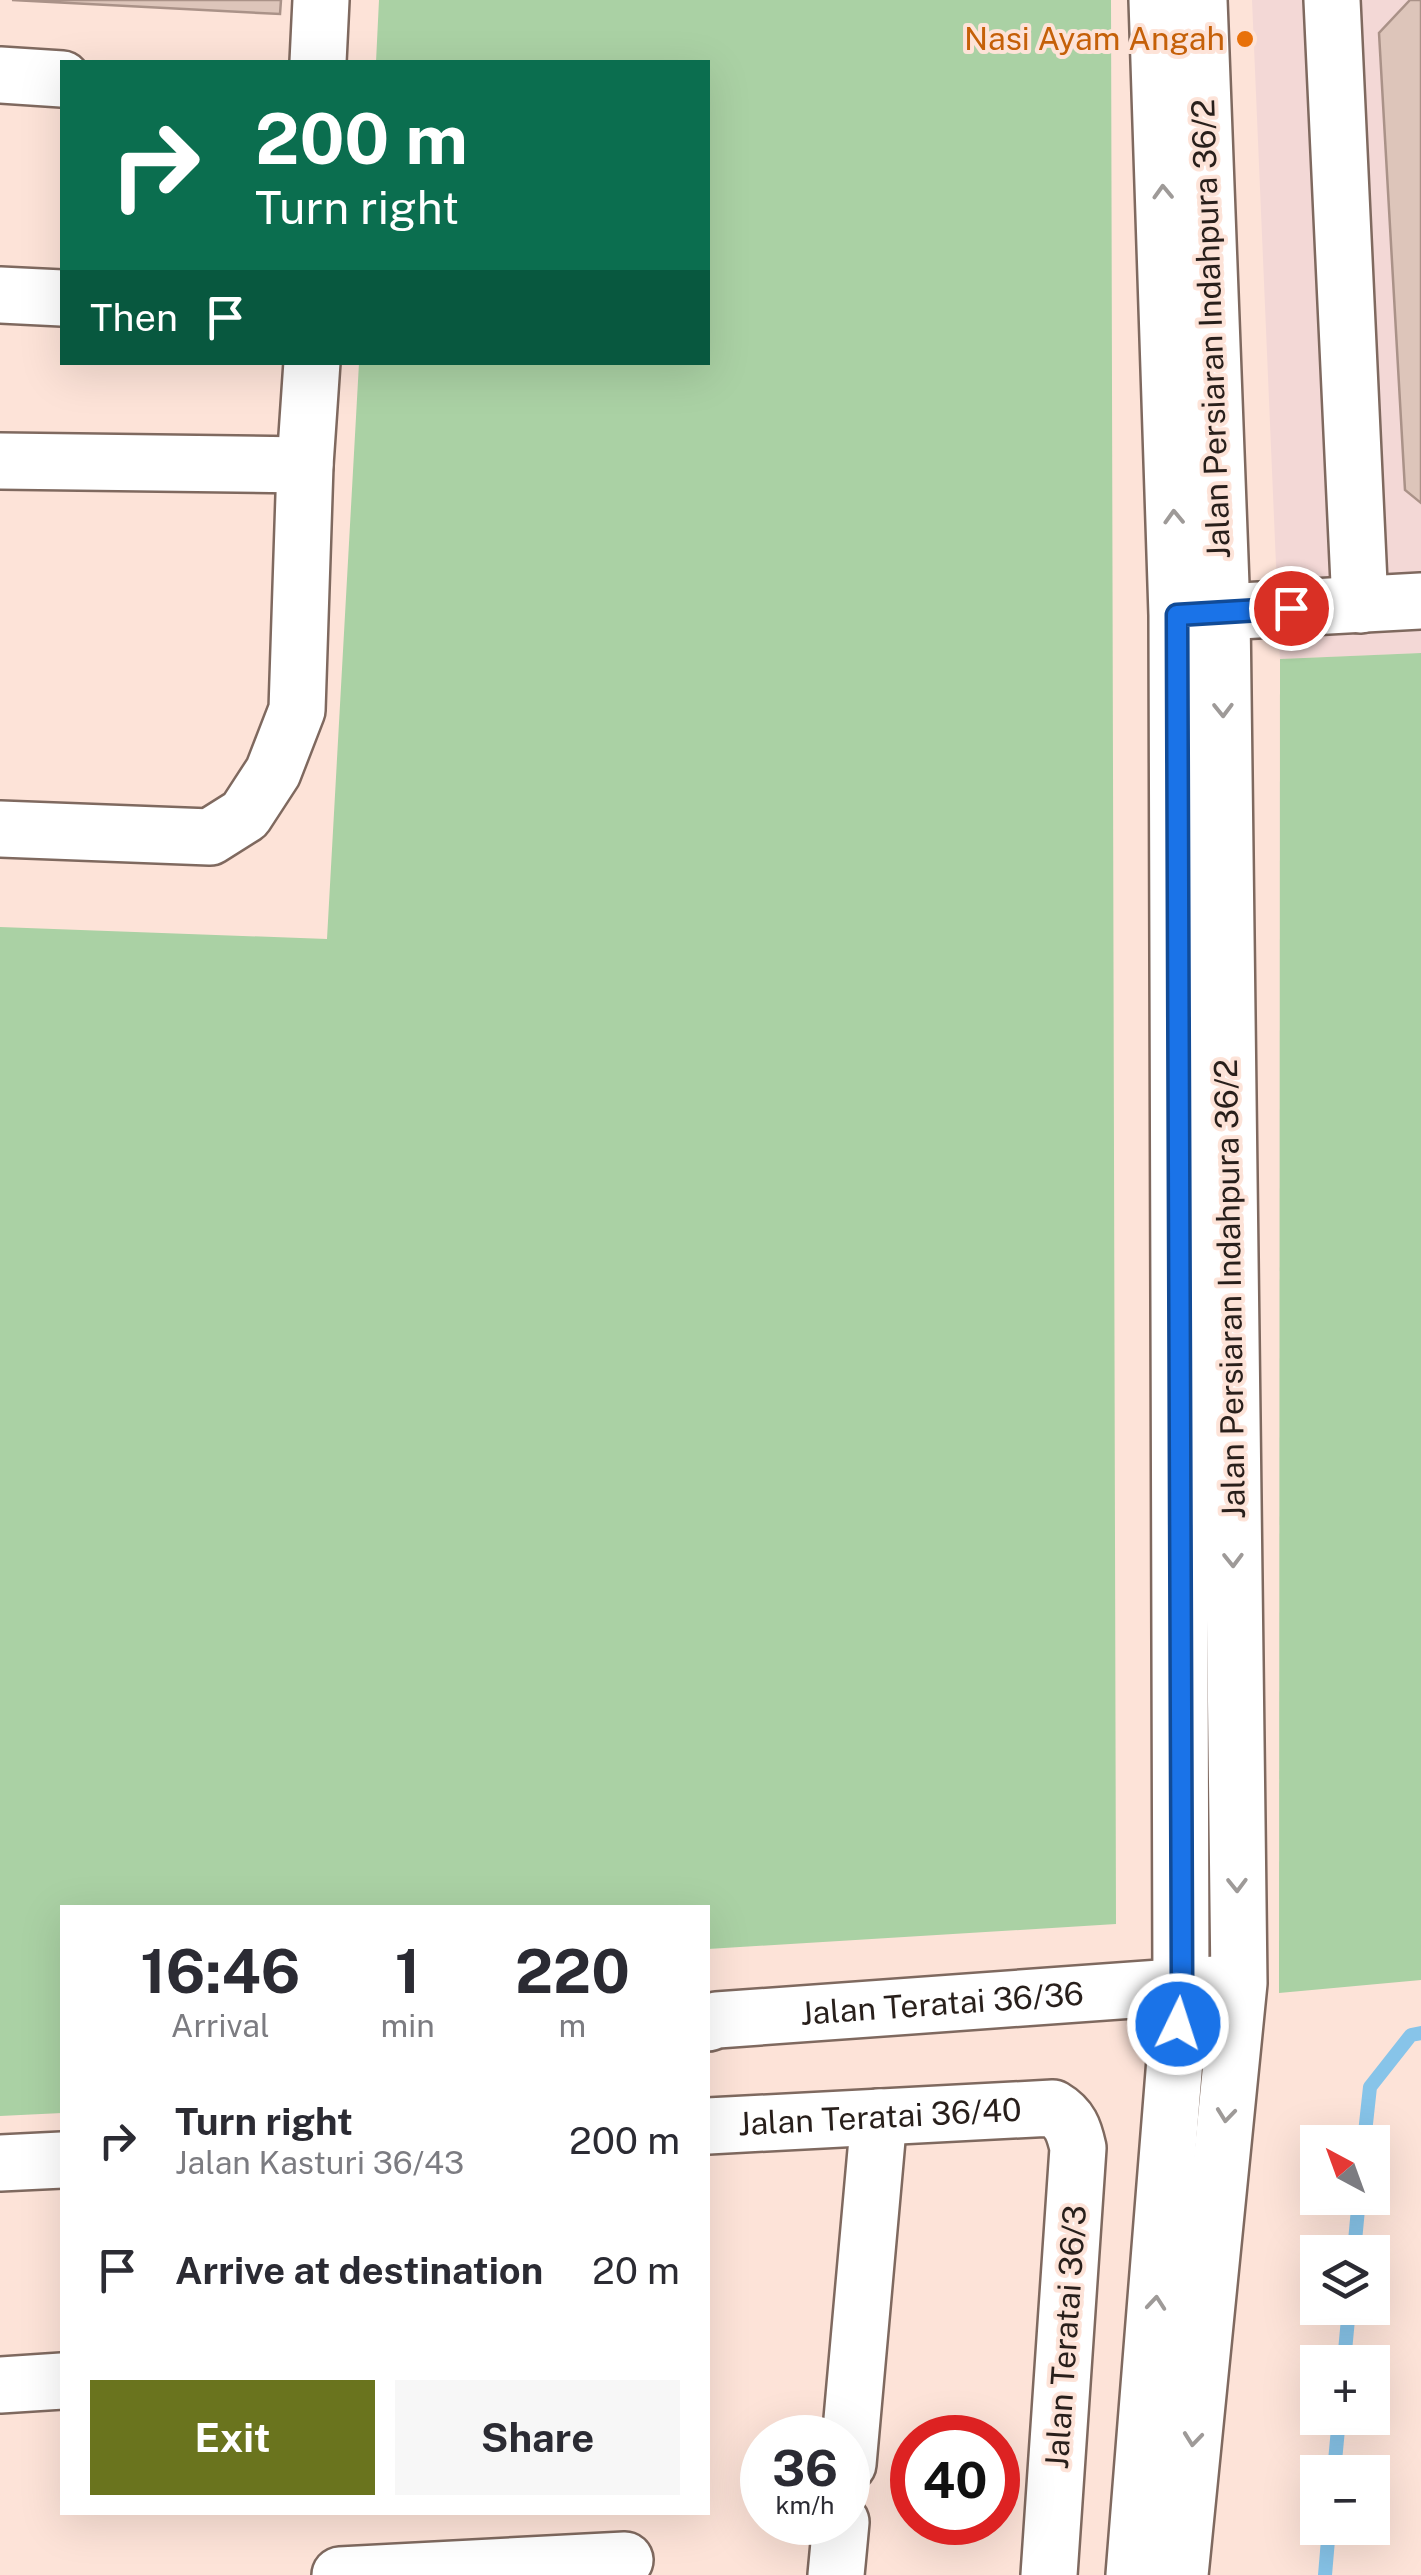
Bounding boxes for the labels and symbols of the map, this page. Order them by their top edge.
place label: Nasi Ayam Angah [964,20,1225,57]
marker: Nasi Ayam Angah [1234,28,1256,50]
street label: Jalan Persiaran Indahpura 36/2 [1184,99,1237,560]
one-way arrow [1153,184,1174,200]
one-way arrow [1163,509,1184,525]
pin [1249,566,1334,651]
one-way arrow [1212,702,1234,718]
street label: Jalan Persiaran Indahpura 36/2 [1207,1059,1252,1519]
one-way arrow [1223,1552,1244,1568]
one-way arrow [1227,1877,1248,1893]
position arrow [1126,1972,1230,2076]
street label: Jalan Teratai 36/36 [799,1975,1085,2032]
street label: Jalan Teratai 36/40 [737,2091,1023,2142]
one-way arrow [1215,2108,1237,2124]
north arrow [1300,2125,1390,2215]
street label: Jalan Teratai 36/3 [1038,2204,1093,2470]
one-way arrow [1144,2295,1166,2311]
speed limit sign: 40 [890,2415,1020,2545]
one-way arrow [1183,2431,1205,2447]

